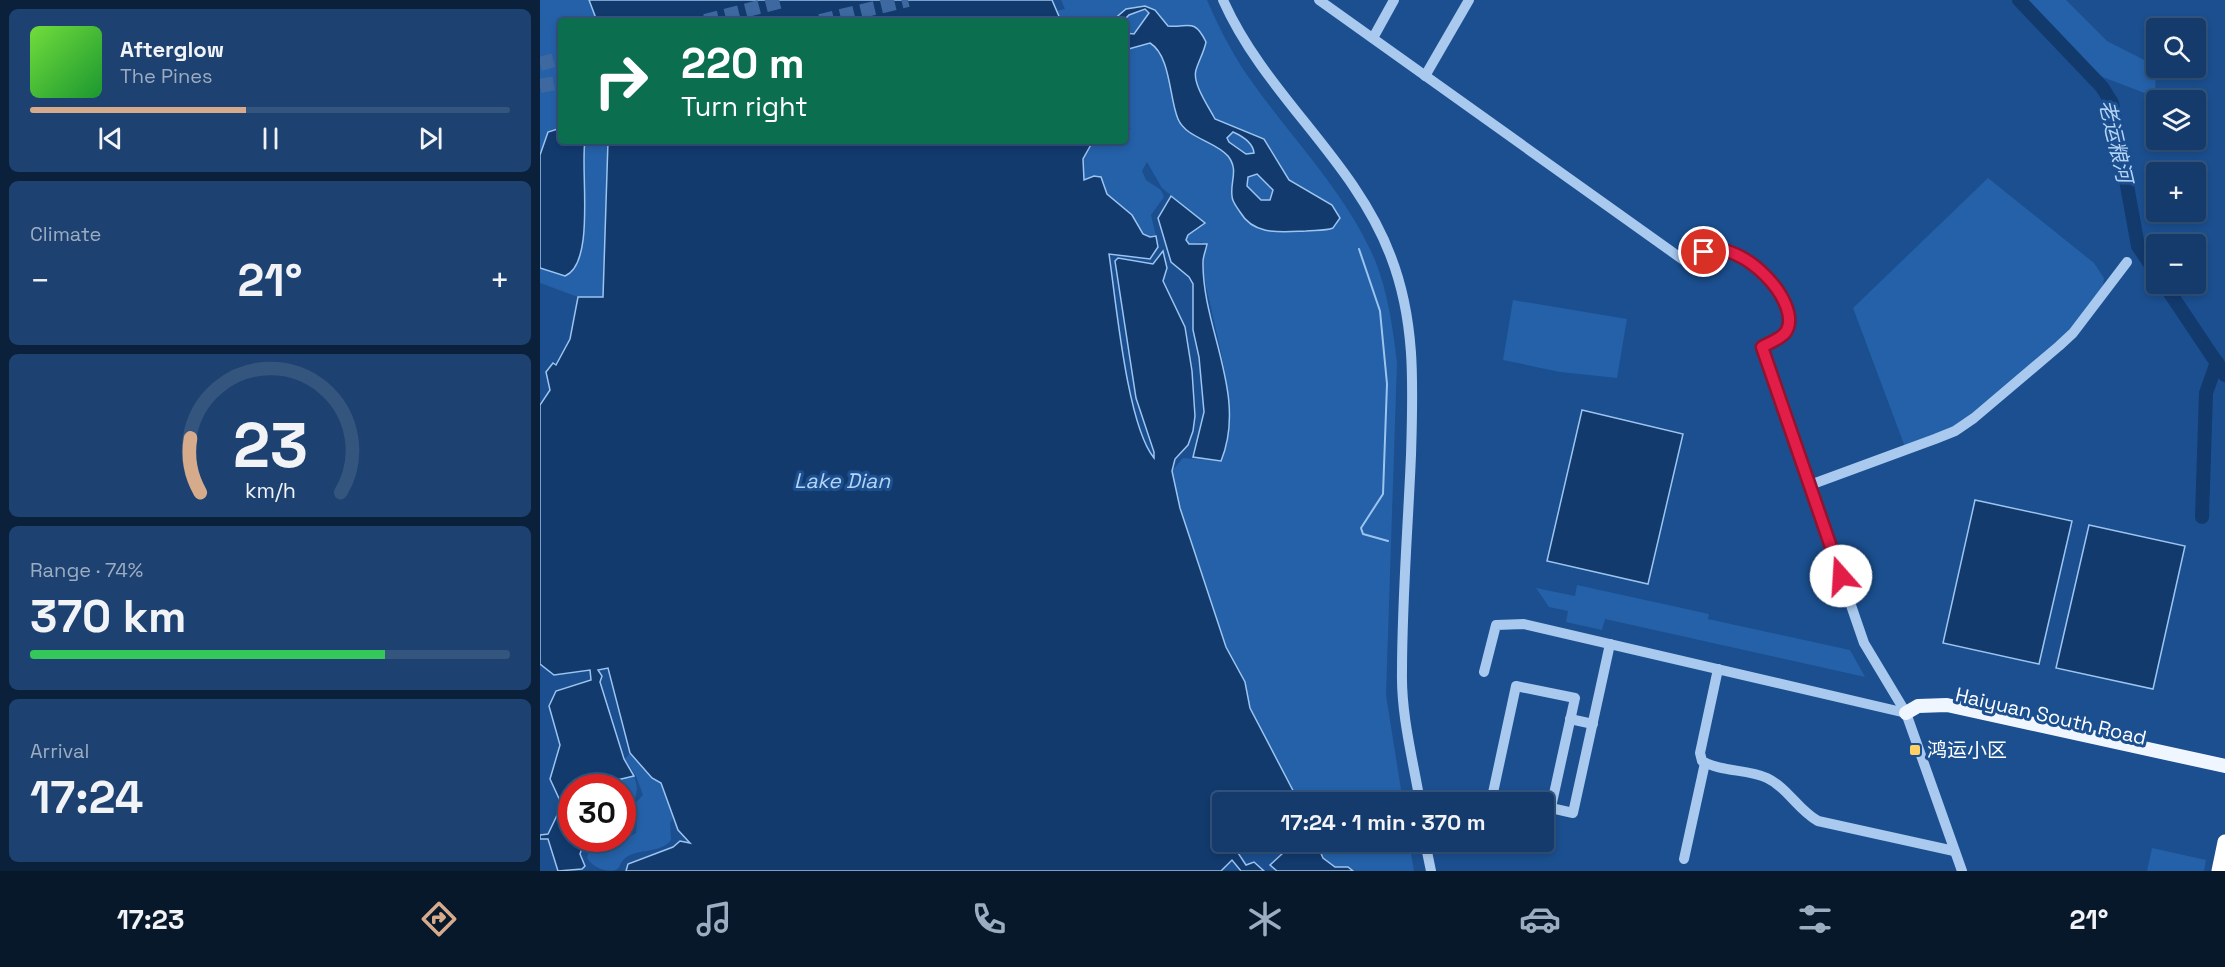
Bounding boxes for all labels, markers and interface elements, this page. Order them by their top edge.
map controls [2146,18,2206,294]
button: search [2146,18,2206,78]
text: Afterglow [120,35,224,63]
text: 220 m [681,37,805,90]
icon: right [582,42,660,120]
text: The Pines [120,63,213,89]
text: Turn right [681,89,808,124]
button: layers [2146,90,2206,150]
water label: 老运粮河 [2093,97,2140,189]
icon: previous [94,122,127,155]
icon: pause [254,122,287,155]
icon: next [414,122,447,155]
button: + [2146,162,2206,222]
text: Climate [30,221,101,247]
pin [1678,226,1729,277]
button: − [2146,234,2206,294]
icon: arrive [1687,235,1720,268]
text: 21° [238,252,302,309]
text: − [30,260,50,302]
text: + [490,260,510,302]
text: 23 [232,406,307,485]
water label: Lake Dian [794,467,891,494]
text: km/h [244,477,296,504]
position arrow [1809,544,1873,608]
text: Range · 74% [30,557,143,583]
text: 370 km [30,588,187,645]
street label: Haiyuan South Road [1953,681,2149,751]
place label: 鸿运小区 [1927,737,2007,763]
text: Arrival [30,738,89,764]
marker: 鸿运小区 [1908,743,1922,757]
text: 17:24 [30,769,143,826]
speed limit sign: 30 [558,774,636,852]
text: 17:24 · 1 min · 370 m [1280,808,1486,836]
icon: directions [418,898,460,940]
icon: music [693,898,735,940]
icon: phone [968,898,1010,940]
icon: climate [1244,898,1286,940]
icon: car [1519,898,1561,940]
icon: filters [1794,898,1836,940]
text: 17:23 [117,902,184,937]
text: 21° [2069,902,2108,937]

